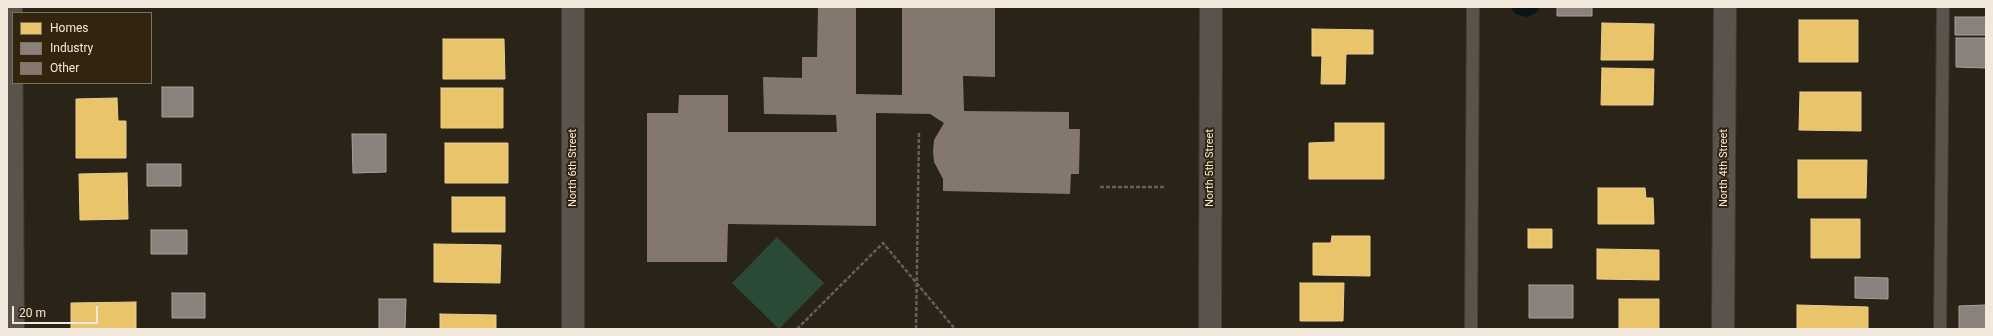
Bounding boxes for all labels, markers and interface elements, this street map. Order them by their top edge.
legend [12,12,152,84]
text: Homes [50,21,88,35]
text: Industry [50,41,93,55]
text: Other [50,61,79,75]
street label: North 6th Street [566,129,580,207]
street label: North 5th Street [1203,129,1217,207]
street label: North 4th Street [1717,129,1731,207]
scale bar [14,298,100,324]
text: 20 m [19,306,46,320]

